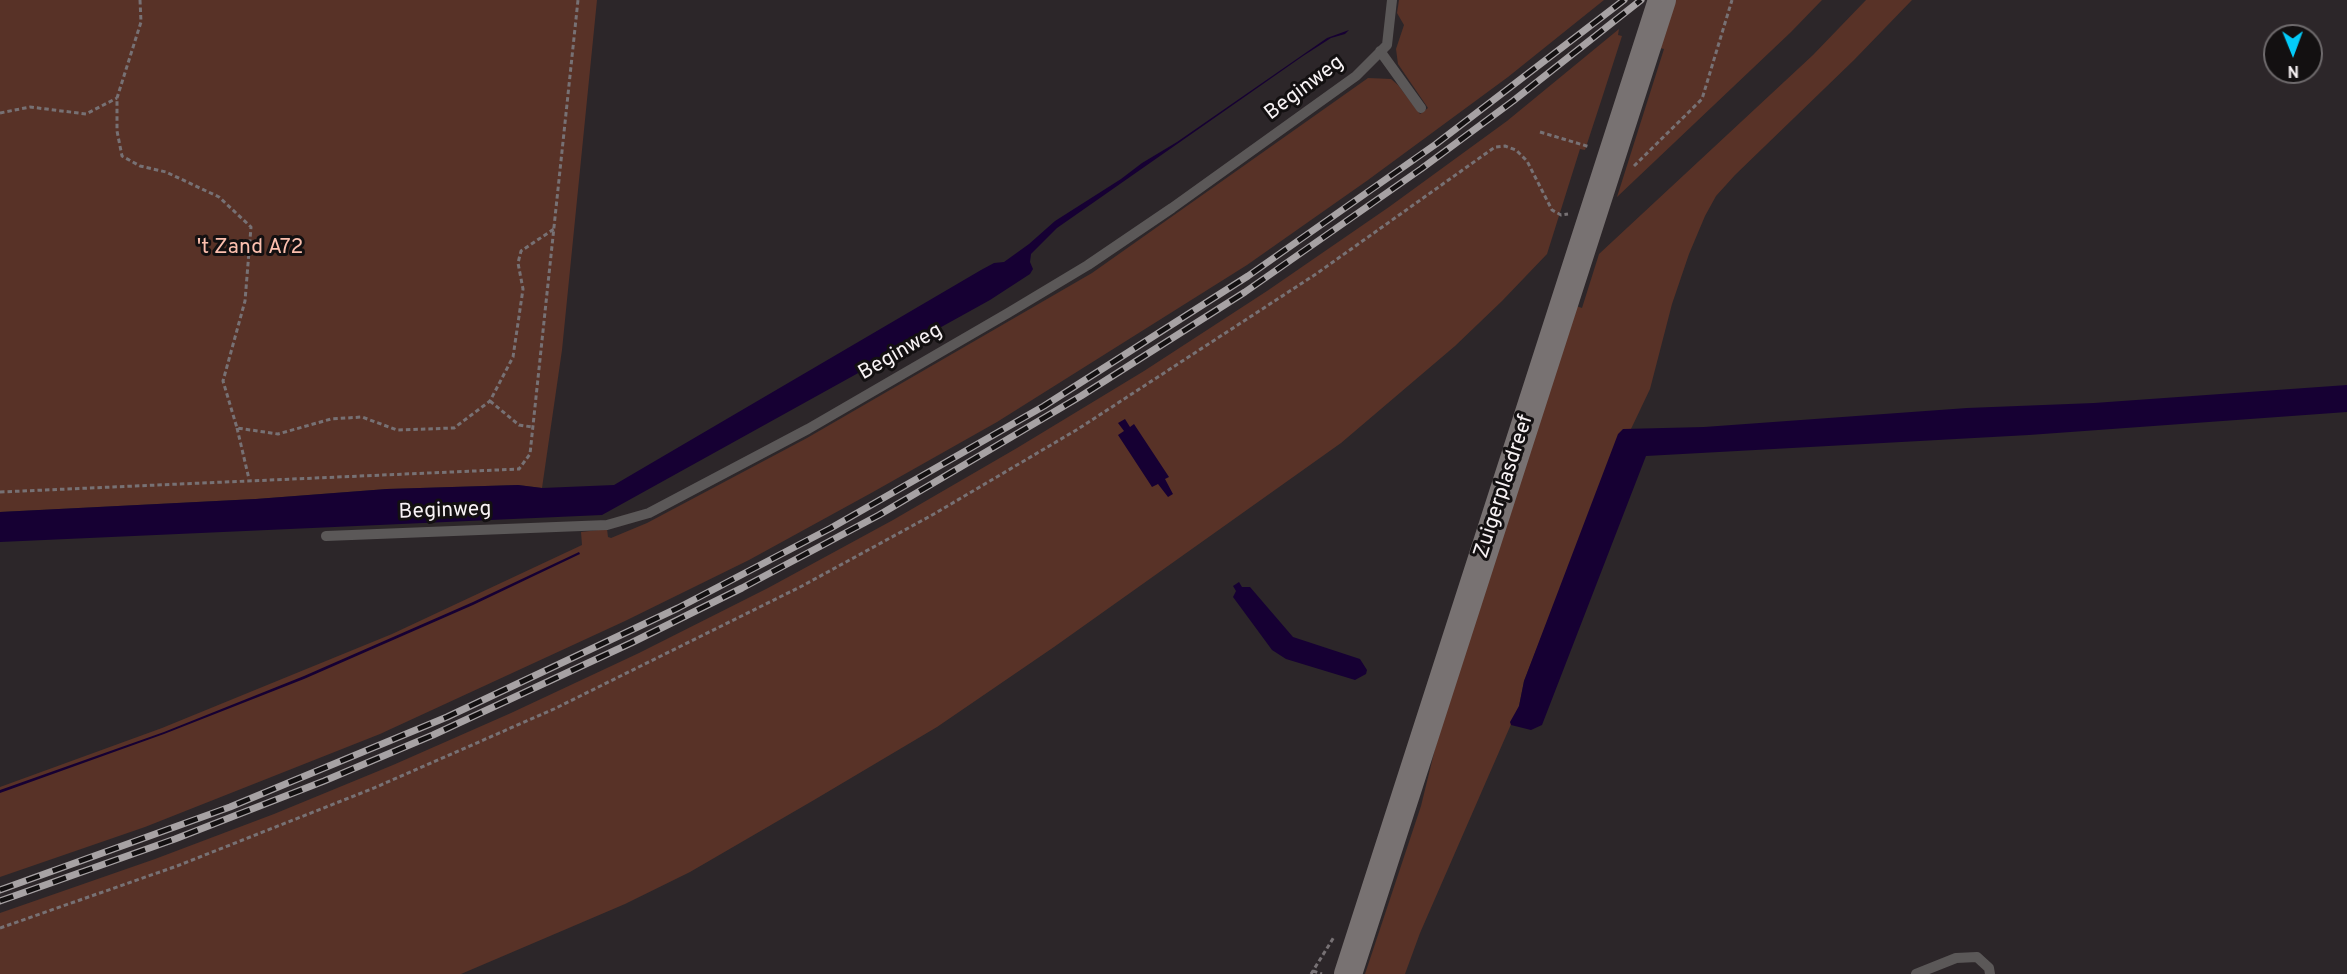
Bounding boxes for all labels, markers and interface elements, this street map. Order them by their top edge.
north arrow [2263,24,2323,84]
street label: Beginweg [1260,51,1350,127]
text: N [2287,60,2299,80]
park label: 't Zand A72 [197,236,303,262]
street label: Beginweg [855,319,947,387]
street label: Zuigerplasdreef [1470,412,1540,562]
street label: Beginweg [398,498,492,526]

